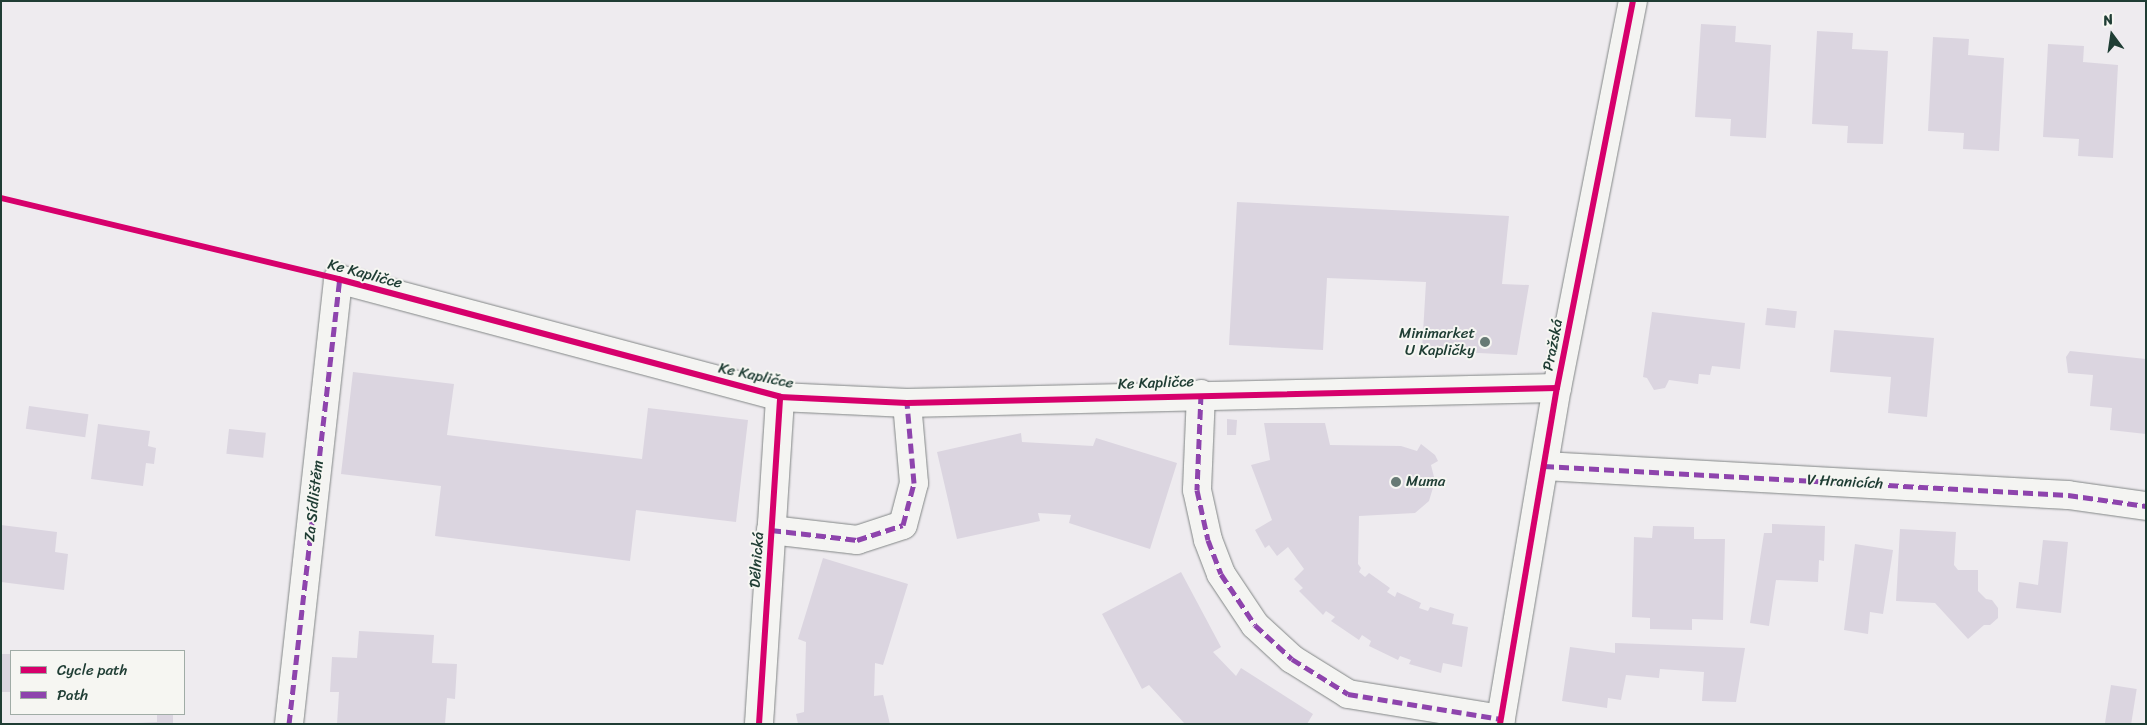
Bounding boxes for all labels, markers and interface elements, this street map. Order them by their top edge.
text: N [2101,7,2116,33]
north arrow [2087,10,2137,60]
street label: Ke Kapličce [326,255,404,293]
street label: Pražská [1539,318,1567,372]
place label: Minimarket U Kapličky [1399,324,1475,359]
marker: Minimarket U Kapličky [1479,336,1491,348]
street label: Ke Kapličce [717,359,795,393]
street label: Ke Kapličce [1118,373,1194,393]
street label: Za Sídlištěm [301,459,327,543]
street label: V Hranicích [1806,471,1884,493]
place label: Muma [1406,473,1445,491]
marker: Muma [1390,476,1402,488]
street label: Dělnická [746,531,768,589]
legend [10,650,185,715]
text: Cycle path [57,657,127,683]
text: Path [57,682,88,708]

